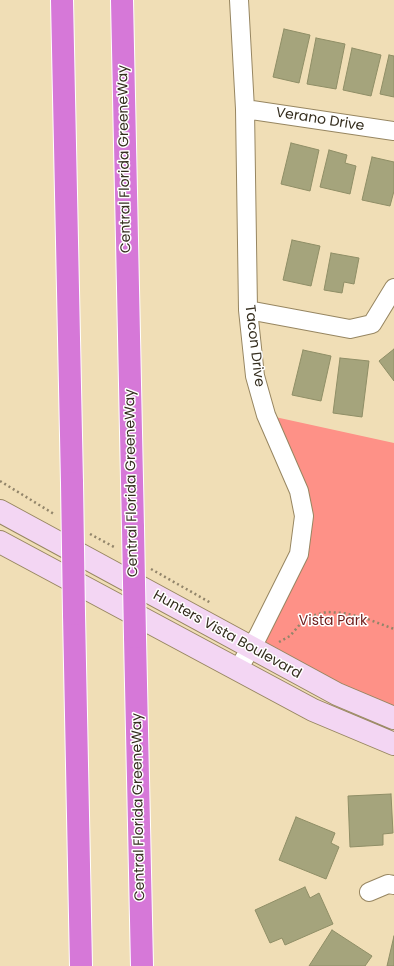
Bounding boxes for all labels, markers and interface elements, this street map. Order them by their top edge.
street label: Central Florida GreeneWay [115,65,135,253]
street label: Verano Drive [274,105,366,135]
street label: Tacon Drive [241,304,267,388]
street label: Central Florida GreeneWay [122,389,142,577]
street label: Hunters Vista Boulevard [150,587,304,683]
park label: Vista Park [299,613,367,629]
street label: Central Florida GreeneWay [129,713,149,901]

